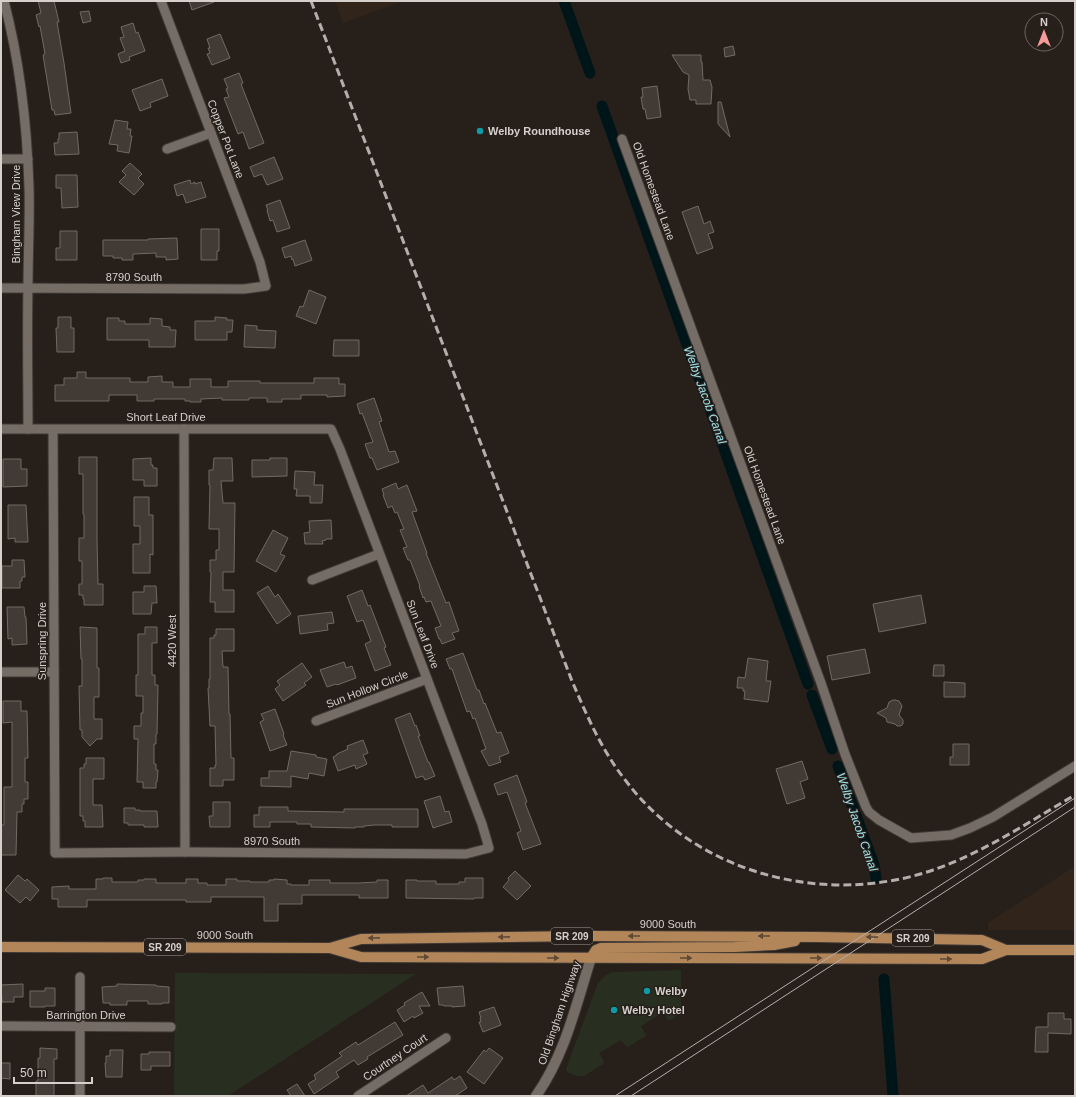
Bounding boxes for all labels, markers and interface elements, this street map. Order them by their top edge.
north arrow [1024,12,1064,52]
text: N [1040,16,1048,28]
street label: Copper Pot Lane [205,98,247,180]
place label: Welby Roundhouse [488,125,590,137]
marker: Welby Roundhouse [475,126,485,136]
street label: Old Homestead Lane [631,140,677,242]
street label: Bingham View Drive [10,165,22,263]
street label: 8790 South [106,271,162,283]
water label: Welby Jacob Canal [681,344,729,446]
street label: Short Leaf Drive [126,411,206,423]
street label: Old Homestead Lane [742,444,788,546]
street label: Sun Leaf Drive [404,598,442,670]
street label: Sunspring Drive [36,602,48,680]
street label: 4420 West [166,615,178,667]
street label: Sun Hollow Circle [324,668,410,710]
water label: Welby Jacob Canal [834,771,881,873]
street label: 8970 South [244,835,300,847]
street label: 9000 South [640,918,696,930]
road number: SR 209 [551,928,593,944]
street label: 9000 South [197,929,253,941]
road number: SR 209 [892,930,934,946]
one-way arrow [627,933,640,939]
one-way arrow [757,933,770,939]
one-way arrow [497,934,510,940]
one-way arrow [865,934,878,941]
one-way arrow [368,935,380,942]
road number: SR 209 [144,939,186,955]
one-way arrow [417,954,430,960]
one-way arrow [547,955,560,961]
one-way arrow [680,955,693,961]
one-way arrow [810,955,823,961]
one-way arrow [940,956,953,962]
street label: Old Bingham Highway [536,959,583,1066]
place label: Welby [655,985,688,997]
marker: Welby [642,986,652,996]
place label: Welby Hotel [622,1004,685,1016]
marker: Welby Hotel [609,1005,619,1015]
street label: Barrington Drive [46,1009,126,1021]
street label: Courtney Court [361,1031,429,1083]
scale bar [14,1059,92,1085]
text: 50 m [20,1066,47,1080]

